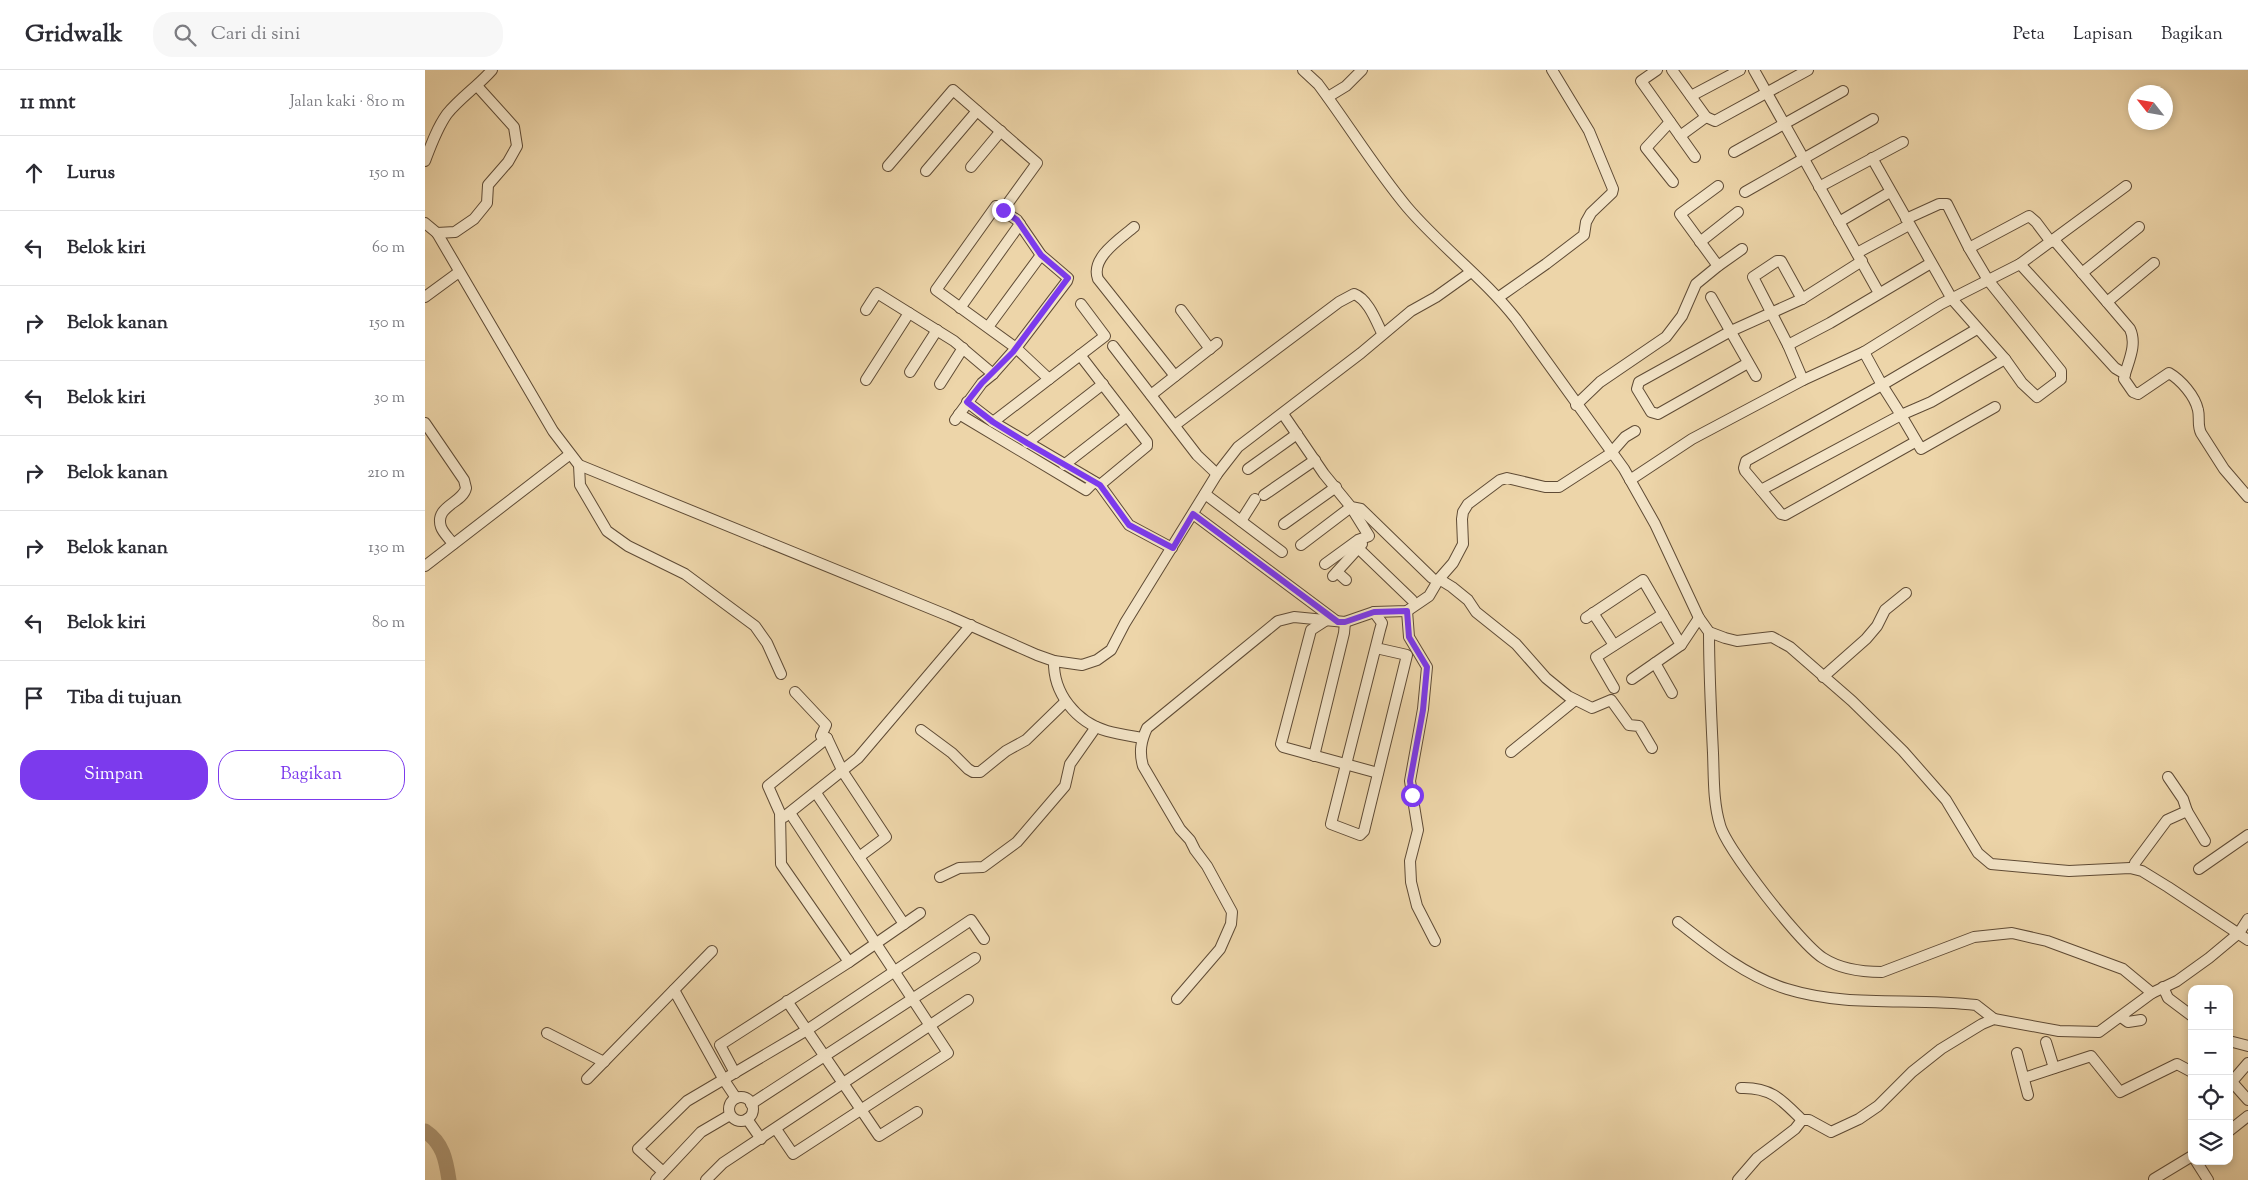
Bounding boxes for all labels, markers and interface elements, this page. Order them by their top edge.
search box [153,12,503,57]
text: Gridwalk [25,18,123,52]
icon: search [171,21,199,49]
text: Cari di sini [211,21,300,48]
text: Peta [2013,22,2045,48]
text: Lapisan [2073,22,2133,48]
text: Bagikan [2161,22,2223,48]
north arrow [2128,85,2173,130]
text: 11 mnt [20,88,76,118]
text: Jalan kaki · 810 m [290,91,405,114]
icon: ahead [20,159,48,187]
text: Lurus [67,160,115,187]
text: 150 m [369,162,405,185]
route end [992,199,1015,222]
icon: left [20,234,48,262]
text: Belok kiri [67,235,146,262]
text: 60 m [372,237,405,260]
icon: right [20,309,48,337]
text: Belok kanan [67,310,168,337]
text: 150 m [369,312,405,335]
icon: left [20,384,48,412]
text: Belok kiri [67,385,146,412]
text: 30 m [374,387,405,410]
icon: right [20,459,48,487]
text: Belok kanan [67,460,168,487]
text: 210 m [367,462,405,485]
icon: right [20,534,48,562]
text: Belok kanan [67,535,168,562]
text: 130 m [368,537,405,560]
icon: left [20,609,48,637]
text: Belok kiri [67,610,146,637]
text: 80 m [372,612,405,635]
icon: arrive [20,684,48,712]
text: Tiba di tujuan [67,685,182,712]
button: Simpan [20,750,208,800]
button: Bagikan [218,750,405,800]
route start [1401,784,1424,807]
map controls [2188,985,2233,1165]
button: + [2188,985,2233,1030]
button: − [2188,1030,2233,1075]
button: locate [2188,1075,2233,1120]
button: layers [2188,1120,2233,1165]

